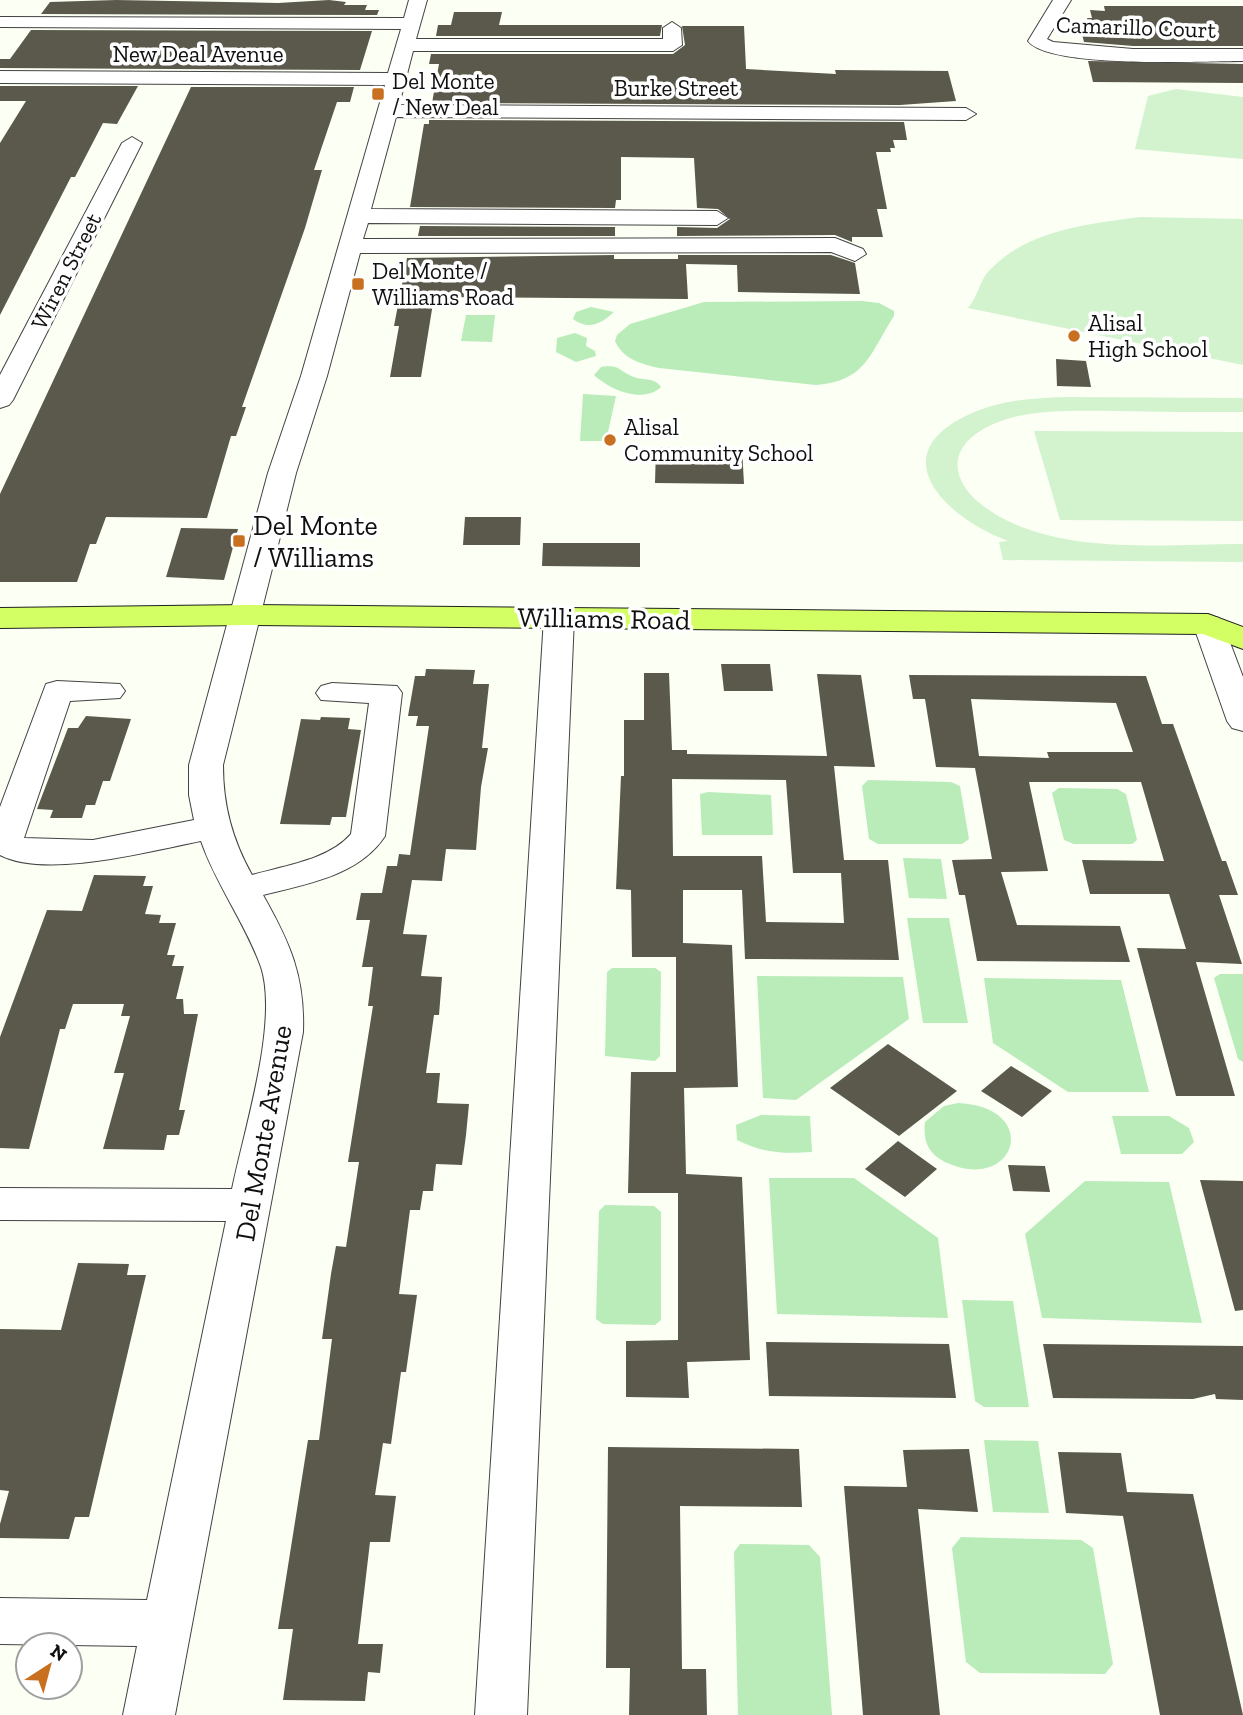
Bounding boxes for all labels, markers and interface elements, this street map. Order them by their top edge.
street label: Camarillo Court [1056,10,1217,44]
street label: New Deal Avenue [112,40,284,68]
place label: Del Monte / New Deal [392,67,499,121]
street label: Burke Street [614,74,739,102]
marker: Del Monte / New Deal [370,86,386,102]
street label: Wiren Street [25,208,108,334]
place label: Del Monte / Williams Road [372,257,514,311]
marker: Del Monte / Williams Road [350,276,366,292]
place label: Alisal High School [1088,309,1208,363]
marker: Alisal High School [1066,328,1082,344]
place label: Alisal Community School [624,413,813,467]
marker: Alisal Community School [602,432,618,448]
place label: Del Monte / Williams [253,509,378,574]
marker: Del Monte / Williams [231,533,247,549]
street label: Williams Road [517,600,691,637]
street label: Del Monte Avenue [228,1022,299,1244]
north arrow [14,1631,84,1701]
text: N [46,1639,71,1666]

